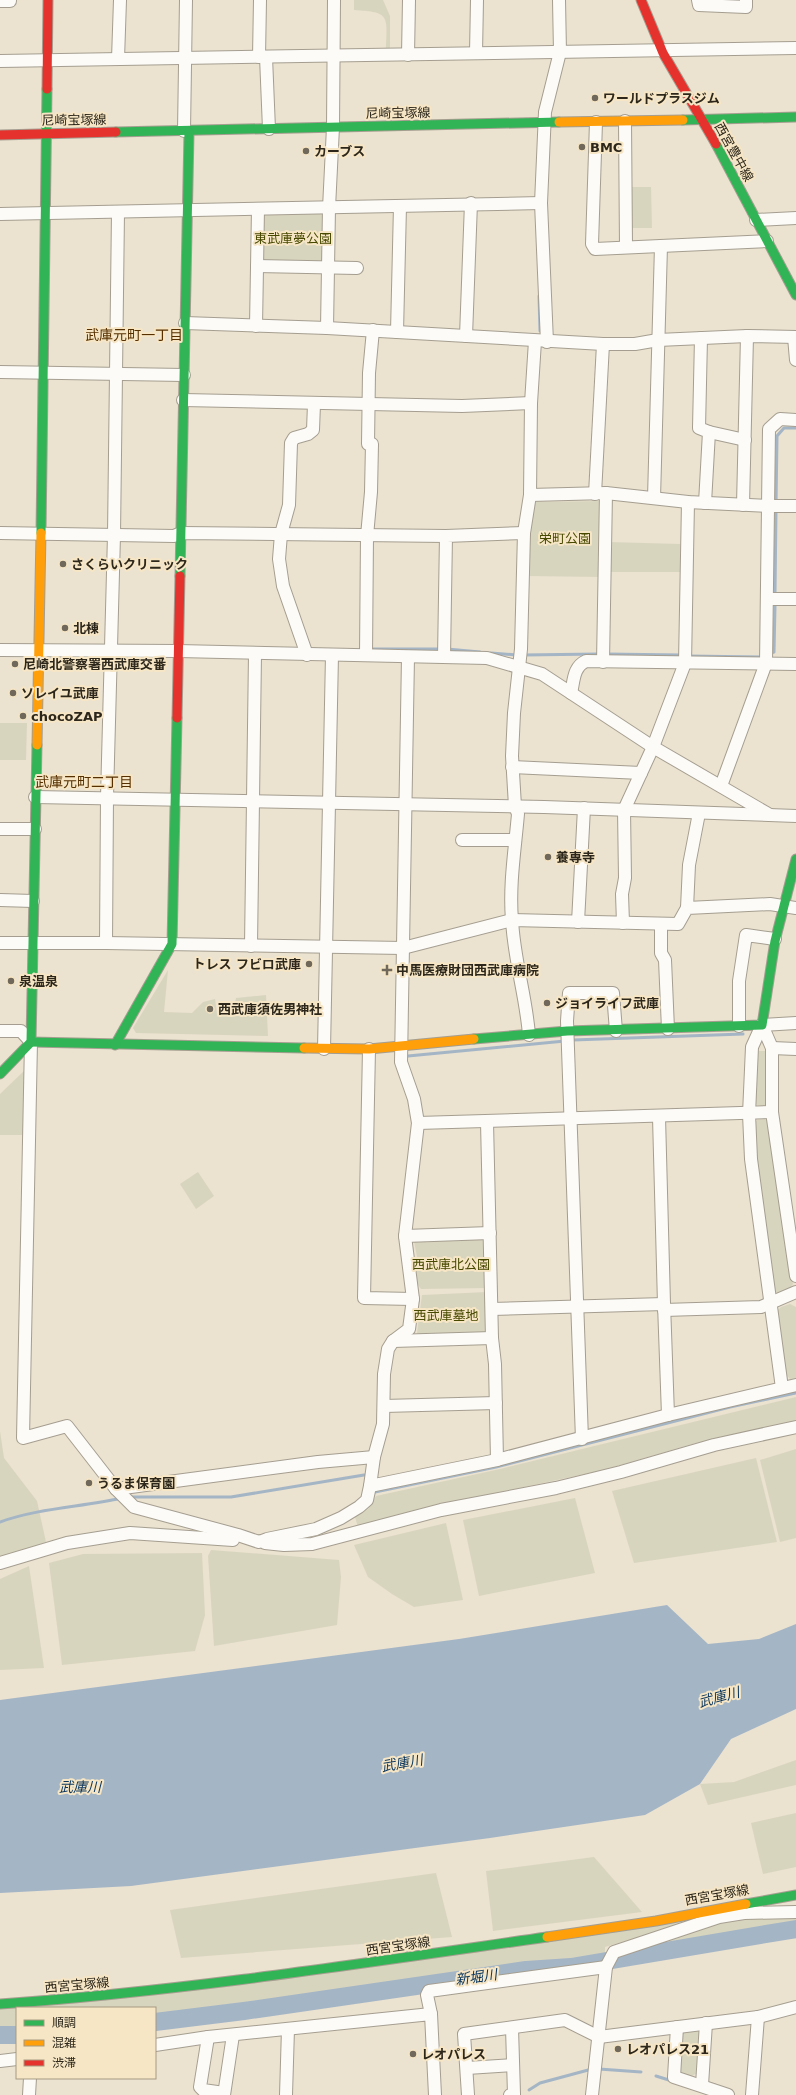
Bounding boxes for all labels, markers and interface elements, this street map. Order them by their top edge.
place label: ワールドプラスジム [603,91,720,106]
marker: ワールドプラスジム [590,93,600,103]
street label: 尼崎宝塚線 [365,105,431,121]
street label: 尼崎宝塚線 [41,112,107,128]
street label: 西宮豊中線 [712,120,756,184]
place label: BMC [590,140,622,155]
marker: BMC [577,142,587,152]
place label: カーブス [314,144,365,159]
marker: カーブス [301,146,311,156]
park label: 東武庫夢公園 [254,231,332,246]
district label: 武庫元町一丁目 [85,327,183,343]
park label: 栄町公園 [539,531,591,546]
place label: さくらいクリニック [71,557,188,572]
marker: さくらいクリニック [58,559,68,569]
place label: 北棟 [73,621,99,636]
marker: 北棟 [60,623,70,633]
place label: 尼崎北警察署西武庫交番 [23,657,166,672]
marker: 尼崎北警察署西武庫交番 [10,659,20,669]
place label: ソレイユ武庫 [21,686,99,701]
marker: ソレイユ武庫 [8,688,18,698]
place label: chocoZAP [31,709,103,724]
marker: chocoZAP [18,711,28,721]
district label: 武庫元町二丁目 [35,774,133,790]
place label: 養専寺 [556,850,595,865]
marker: 養専寺 [543,852,553,862]
place label: トレス フビロ武庫 [192,957,301,972]
marker: トレス フビロ武庫 [304,959,314,969]
place label: 中馬医療財団西武庫病院 [396,963,539,978]
marker: 中馬医療財団西武庫病院 [381,964,393,976]
place label: 泉温泉 [19,974,58,989]
marker: 泉温泉 [6,976,16,986]
place label: ジョイライフ武庫 [555,996,659,1011]
marker: ジョイライフ武庫 [542,998,552,1008]
place label: 西武庫須佐男神社 [218,1002,322,1017]
marker: 西武庫須佐男神社 [205,1004,215,1014]
park label: 西武庫北公園 [412,1257,490,1272]
park label: 西武庫墓地 [413,1308,479,1323]
place label: うるま保育園 [97,1476,175,1491]
marker: うるま保育園 [84,1478,94,1488]
water label: 武庫川 [697,1683,743,1710]
water label: 武庫川 [380,1751,426,1775]
water label: 武庫川 [59,1779,103,1795]
street label: 西宮宝塚線 [684,1882,750,1908]
street label: 西宮宝塚線 [365,1934,431,1958]
water label: 新堀川 [454,1966,500,1988]
street label: 西宮宝塚線 [44,1975,110,1995]
legend [16,2007,156,2079]
text: 順調 [52,2016,76,2030]
text: 混雑 [52,2036,76,2050]
place label: レオパレス21 [626,2042,709,2057]
marker: レオパレス21 [613,2044,623,2054]
place label: レオパレス [421,2047,486,2062]
marker: レオパレス [408,2049,418,2059]
text: 渋滞 [52,2056,76,2070]

